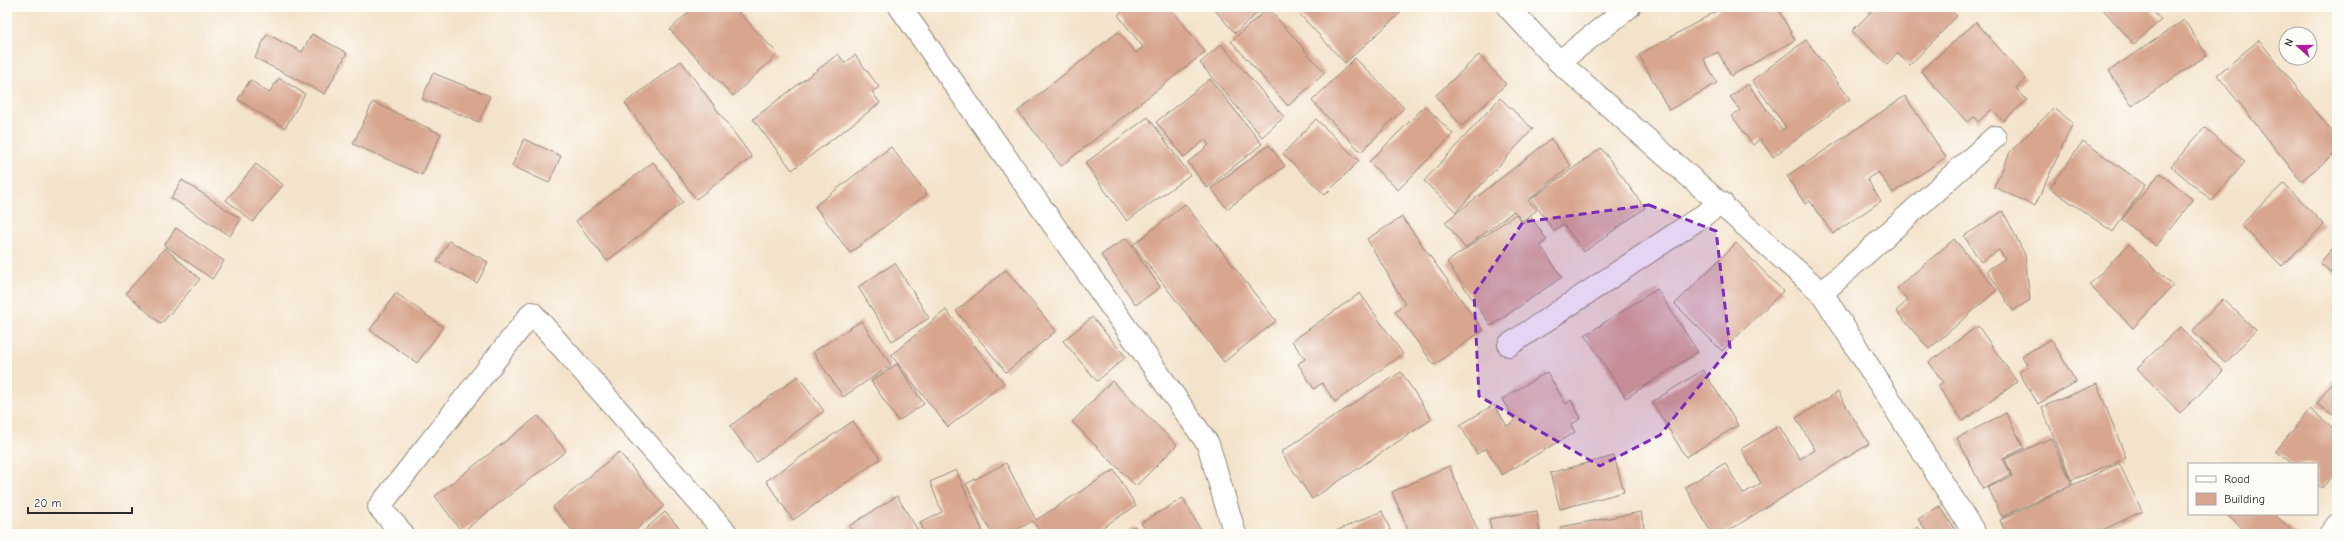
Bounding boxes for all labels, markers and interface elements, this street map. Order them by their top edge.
north arrow [2278,26,2318,66]
text: N [2282,37,2296,48]
legend [2188,463,2318,515]
text: Road [2224,472,2250,486]
scale bar [28,489,132,515]
text: Building [2224,492,2265,506]
text: 20 m [34,496,62,510]

